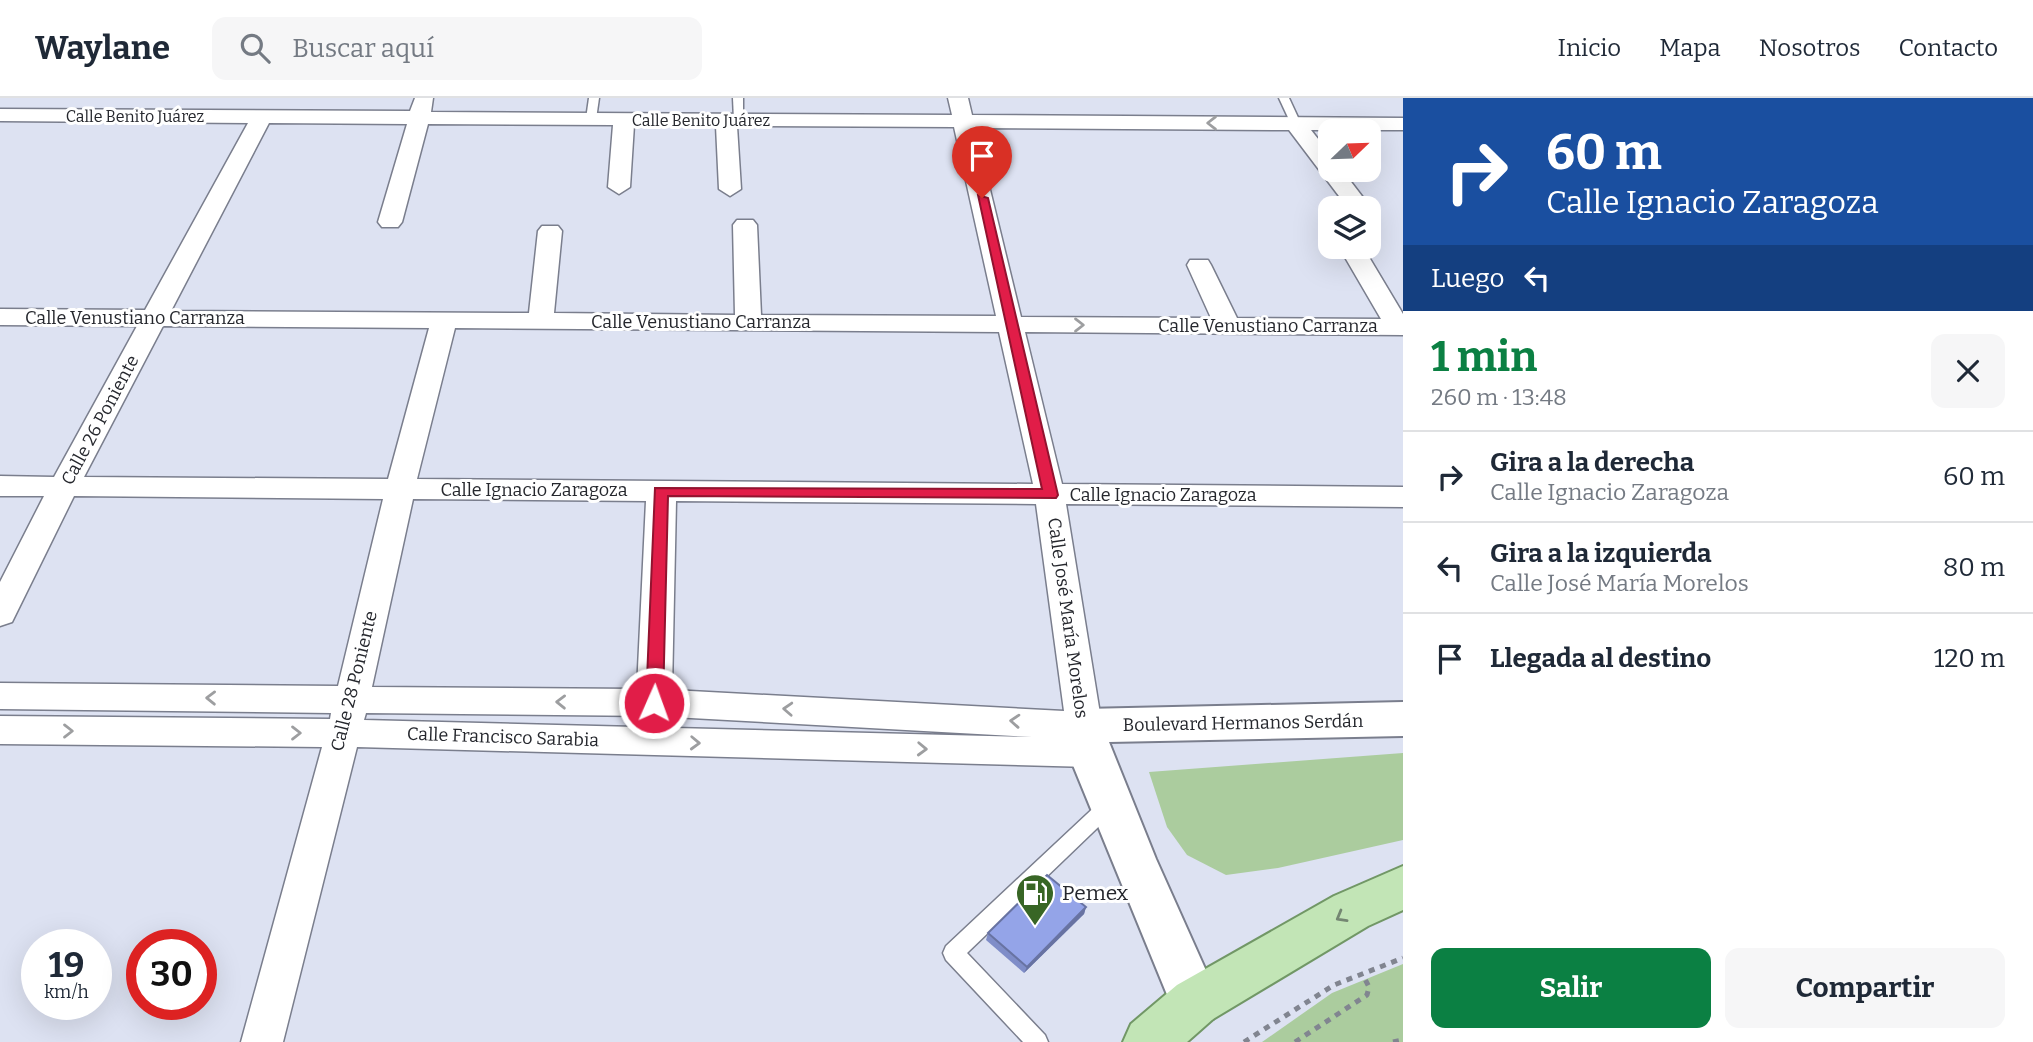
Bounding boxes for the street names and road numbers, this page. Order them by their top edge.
street label: Calle Benito Juárez [66,107,205,126]
street label: Calle Benito Juárez [632,111,771,130]
street label: Calle Venustiano Carranza [25,307,245,329]
street label: Calle Venustiano Carranza [591,311,811,333]
street label: Calle Venustiano Carranza [1158,315,1378,337]
street label: Calle 26 Poniente [57,351,143,489]
street label: Calle Ignacio Zaragoza [440,479,628,501]
street label: Calle Ignacio Zaragoza [1069,484,1257,506]
street label: Calle José María Morelos [1043,516,1093,720]
street label: Calle 28 Poniente [326,608,382,754]
street label: Boulevard Hermanos Serdán [1123,710,1364,736]
street label: Calle Francisco Sarabia [407,723,599,751]

